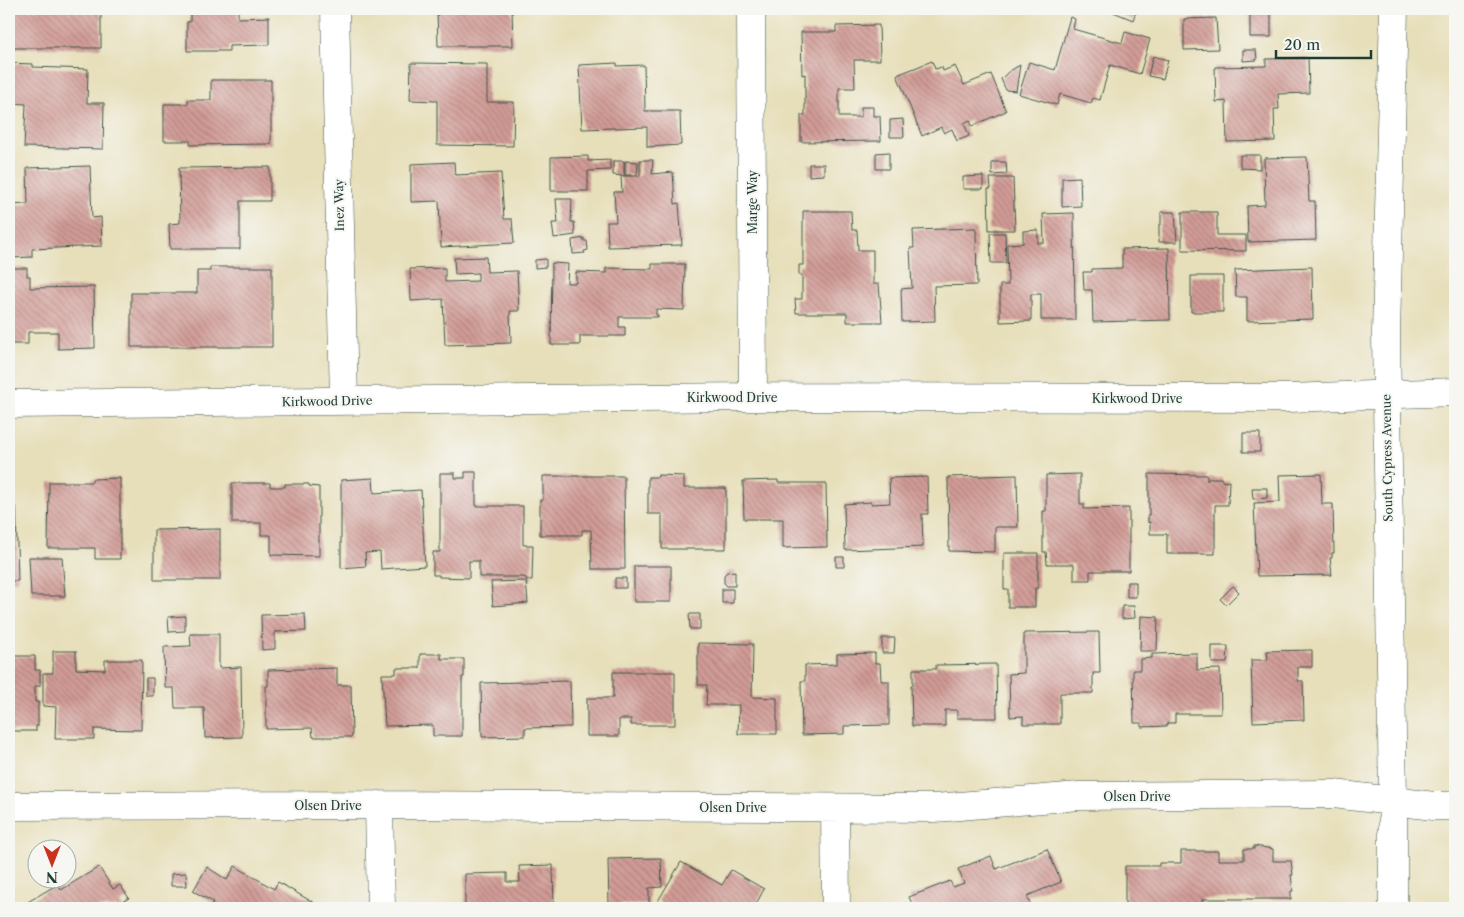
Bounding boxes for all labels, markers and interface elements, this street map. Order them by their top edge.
scale bar [1276,28,1372,60]
text: 20 m [1284,35,1320,54]
street label: Marge Way [745,170,760,234]
street label: Inez Way [331,178,347,231]
street label: Kirkwood Drive [687,390,778,405]
street label: Kirkwood Drive [1092,391,1183,406]
street label: Kirkwood Drive [282,393,373,409]
street label: South Cypress Avenue [1378,394,1396,522]
street label: Olsen Drive [1103,789,1171,804]
street label: Olsen Drive [294,798,362,813]
street label: Olsen Drive [699,800,767,815]
north arrow [28,840,78,890]
text: N [46,868,58,886]

